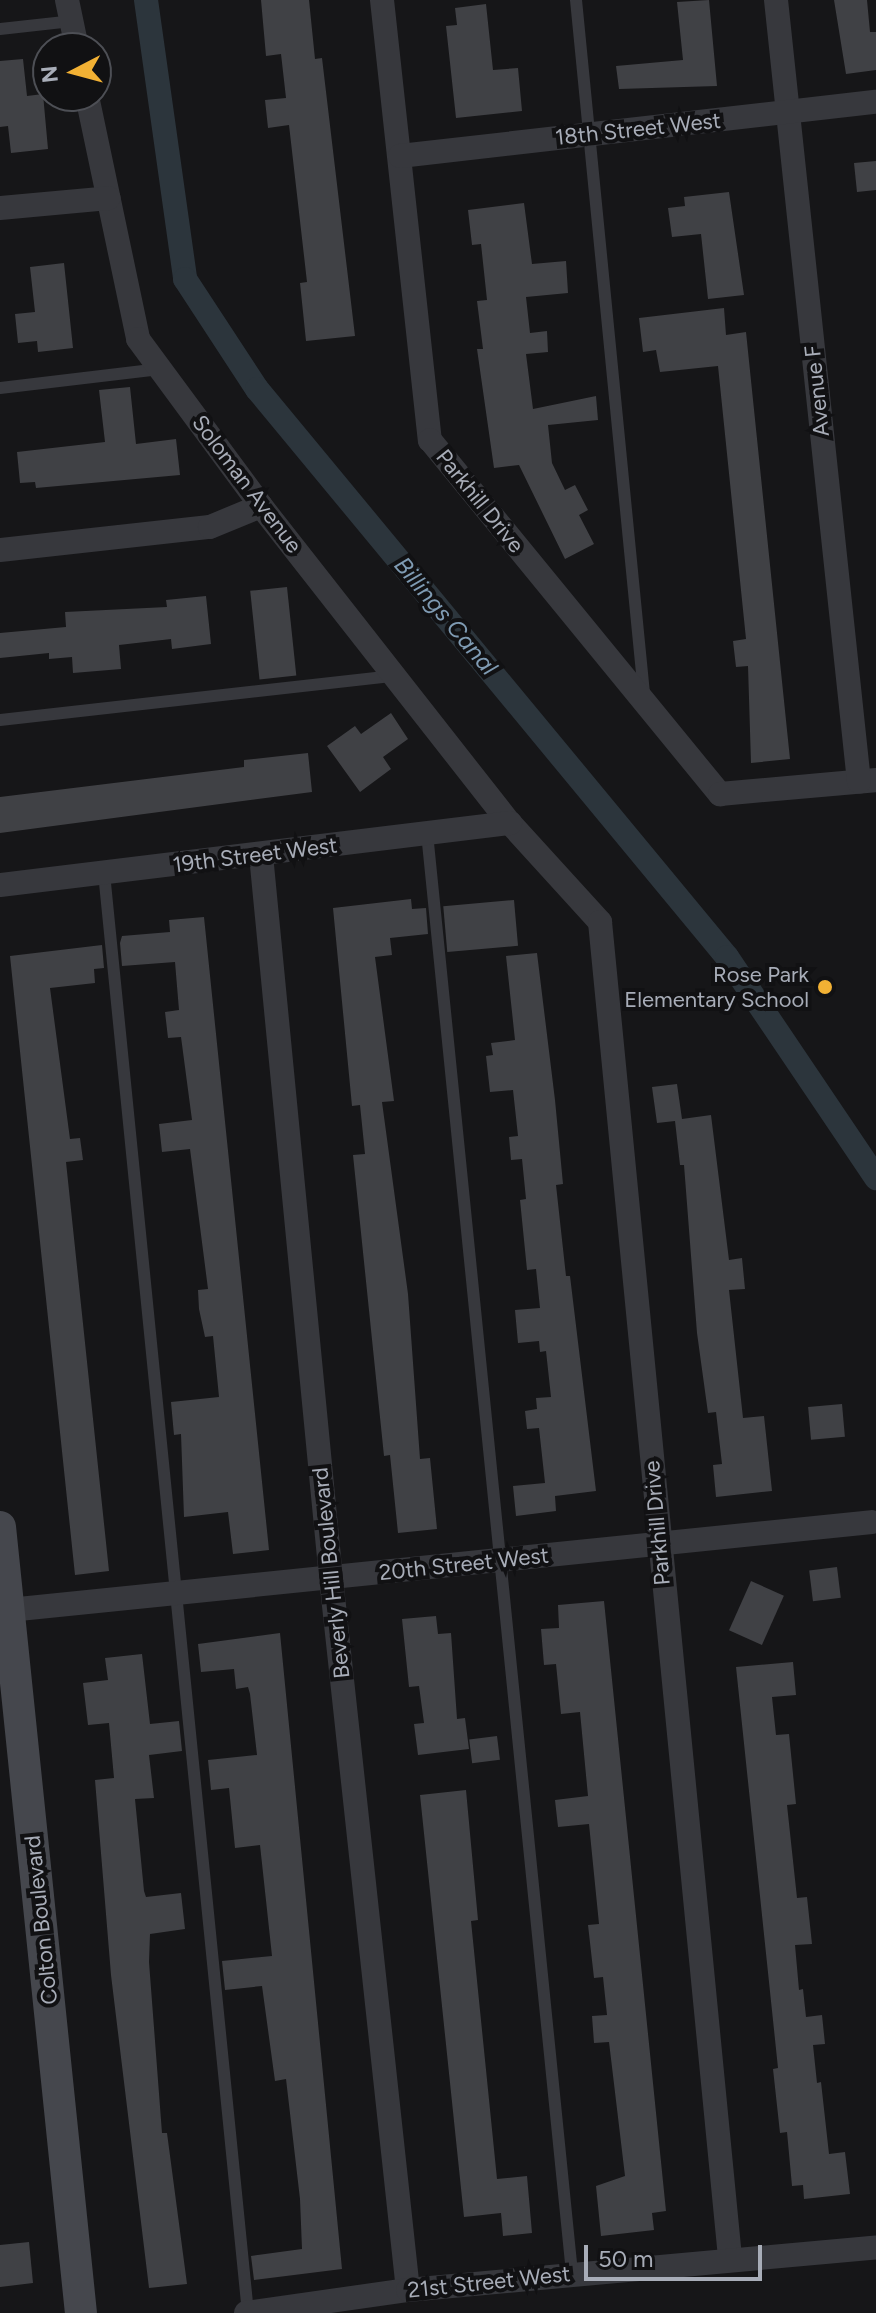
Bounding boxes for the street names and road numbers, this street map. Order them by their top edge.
street label: 18th Street West [554,107,722,151]
street label: Avenue F [799,344,835,438]
street label: Soloman Avenue [187,410,307,558]
street label: Parkhill Drive [430,444,530,558]
street label: 19th Street West [171,832,339,878]
street label: Parkhill Drive [638,1459,676,1587]
street label: Beverly Hill Boulevard [307,1466,355,1680]
street label: 20th Street West [378,1542,550,1586]
street label: Colton Boulevard [19,1834,63,2006]
street label: 21st Street West [406,2260,572,2304]

